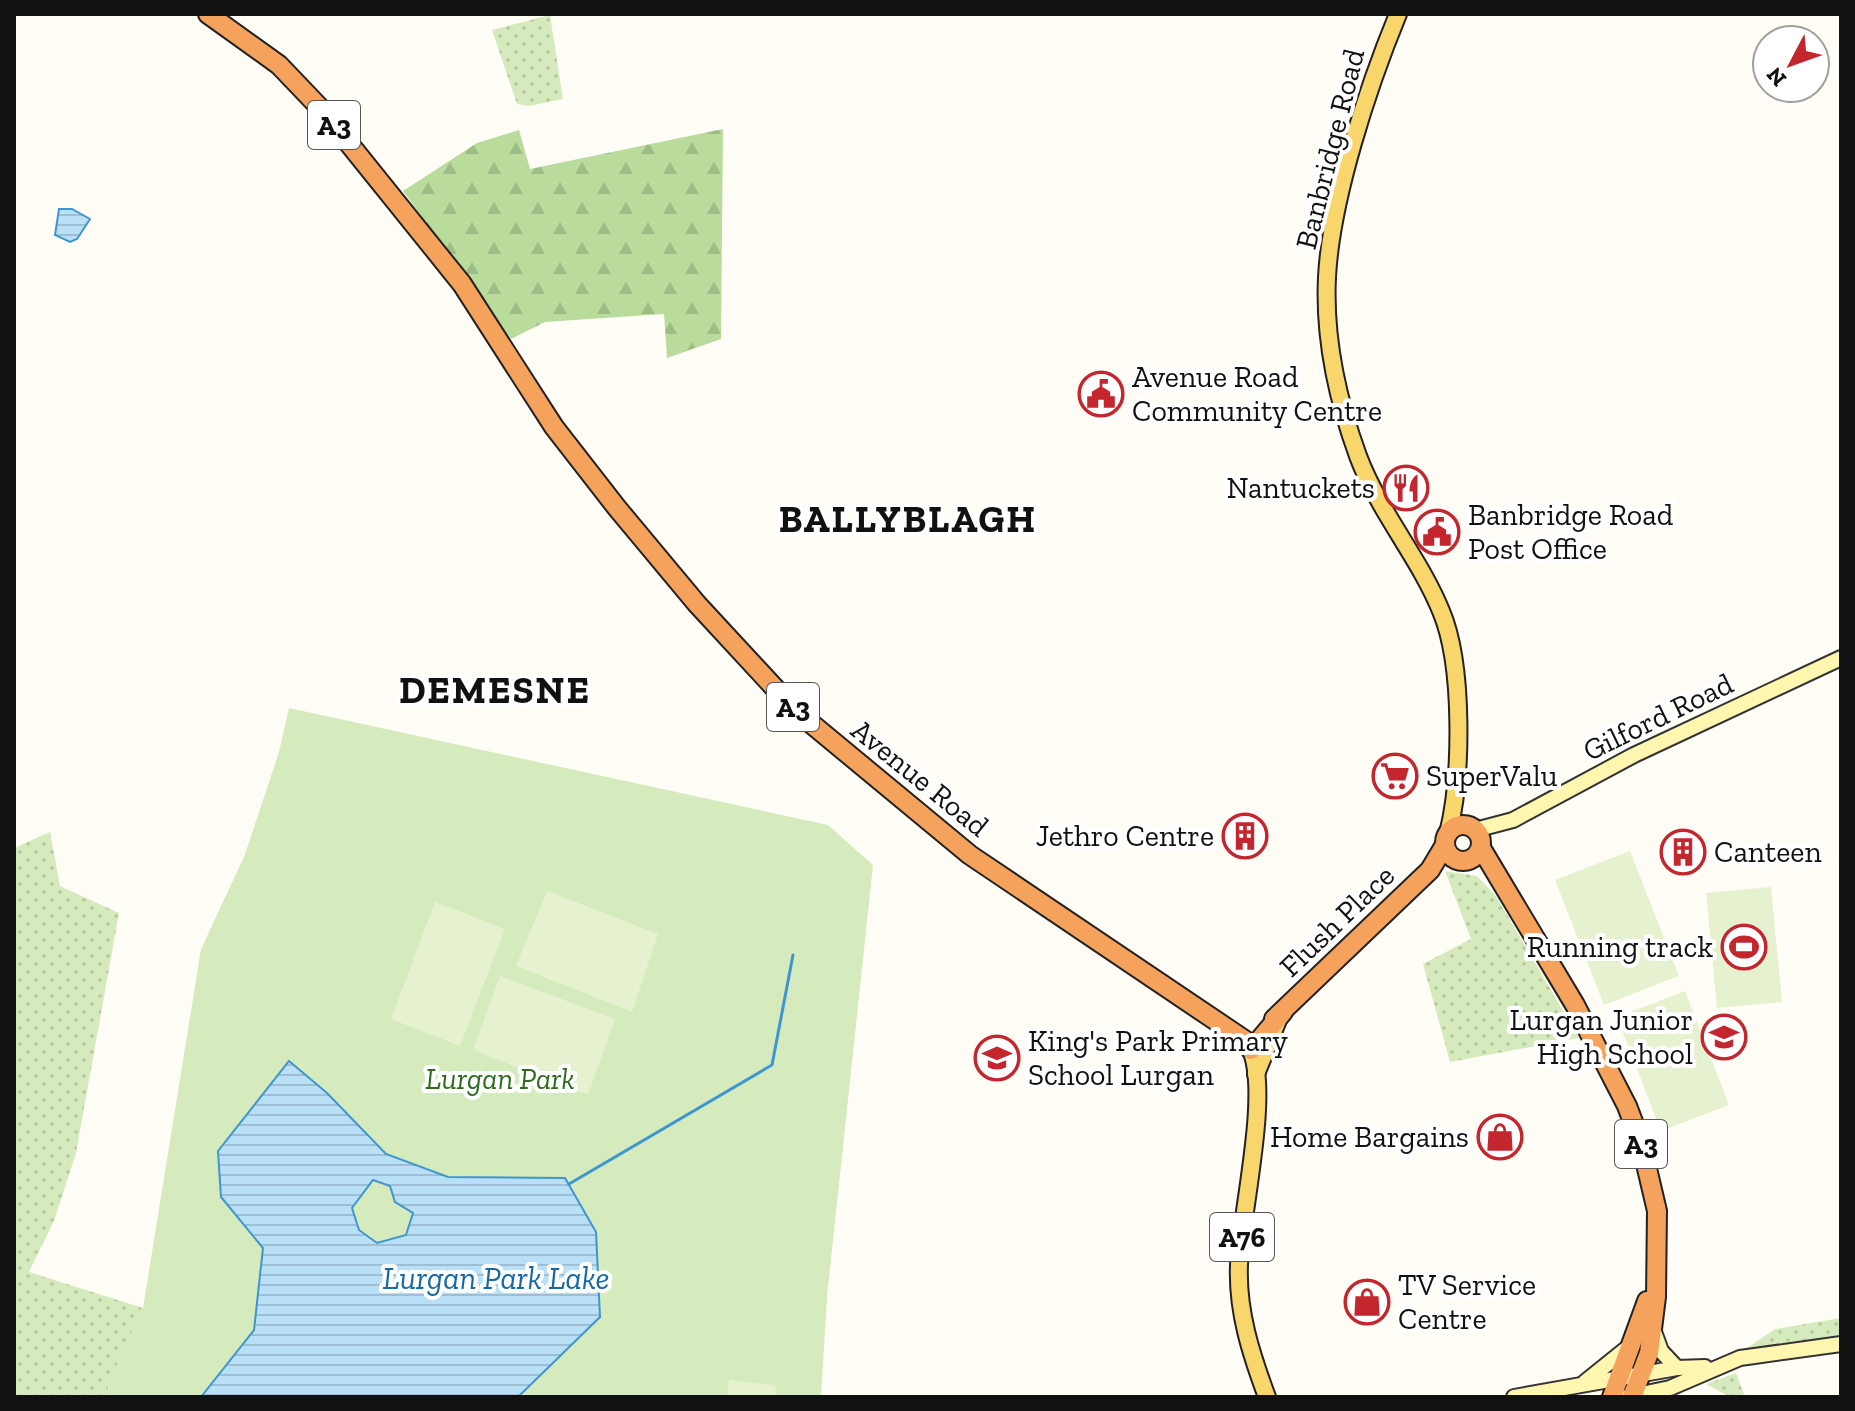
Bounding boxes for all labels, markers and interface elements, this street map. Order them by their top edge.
north arrow [1751,24,1831,104]
street label: Banbridge Road [1288,45,1372,253]
text: N [1760,61,1792,92]
road number: A3 [308,101,360,149]
place label: Avenue Road Community Centre [1132,359,1382,429]
public building icon: Avenue Road Community Centre [1077,370,1125,418]
restaurant icon: Nantuckets [1382,464,1430,512]
place label: Nantuckets [1227,470,1375,506]
district label: BALLYBLAGH [779,496,1037,542]
place label: Banbridge Road Post Office [1468,497,1674,567]
public building icon: Banbridge Road Post Office [1413,508,1461,556]
street label: Gilford Road [1577,665,1739,769]
district label: DEMESNE [399,667,591,713]
road number: A3 [767,683,819,731]
street label: Avenue Road [844,712,996,845]
supermarket icon: SuperValu [1371,752,1419,800]
place label: SuperValu [1426,758,1558,794]
building icon: Jethro Centre [1221,812,1269,860]
place label: Jethro Centre [1036,818,1214,854]
building icon: Canteen [1659,828,1707,876]
place label: Canteen [1714,834,1822,870]
street label: Flush Place [1272,857,1402,985]
sports icon: Running track [1720,923,1768,971]
place label: Running track [1527,929,1713,965]
place label: Lurgan Junior High School [1510,1002,1693,1072]
school or university icon: Lurgan Junior High School [1700,1013,1748,1061]
place label: King's Park Primary School Lurgan [1028,1023,1289,1093]
school or university icon: King's Park Primary School Lurgan [973,1034,1021,1082]
park label: Lurgan Park [425,1061,575,1097]
shop icon: Home Bargains [1476,1113,1524,1161]
place label: Home Bargains [1270,1119,1469,1155]
road number: A3 [1615,1120,1667,1168]
road number: A76 [1210,1213,1274,1261]
water label: Lurgan Park Lake [383,1259,609,1297]
place label: TV Service Centre [1398,1267,1536,1337]
shop icon: TV Service Centre [1343,1278,1391,1326]

